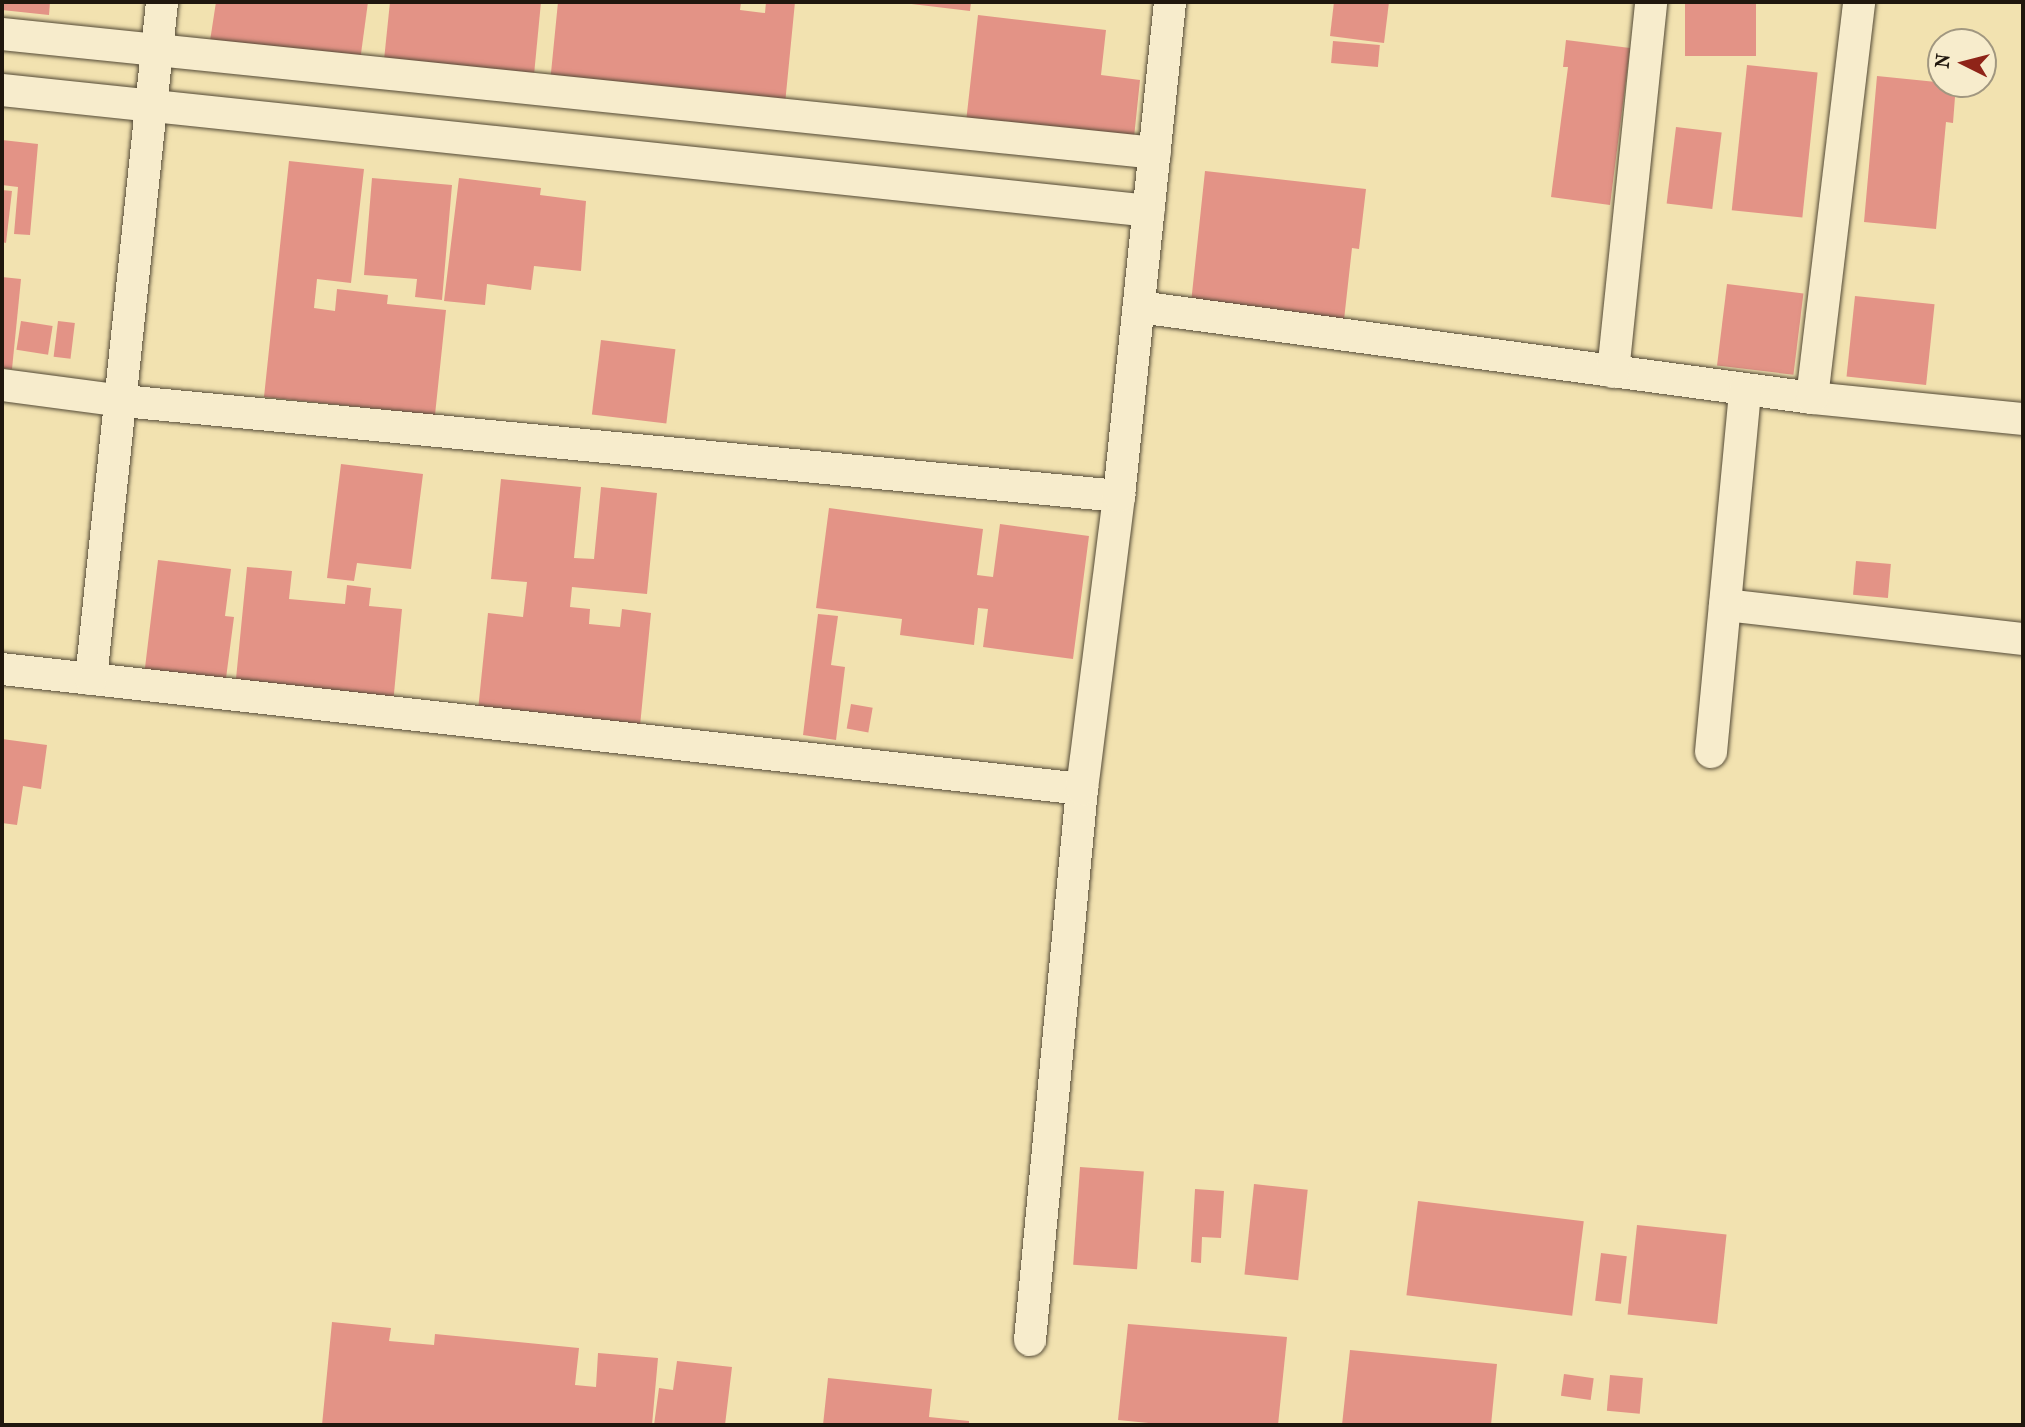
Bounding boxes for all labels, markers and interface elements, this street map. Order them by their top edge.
north arrow [1927,28,1997,98]
text: N [1931,53,1955,69]

